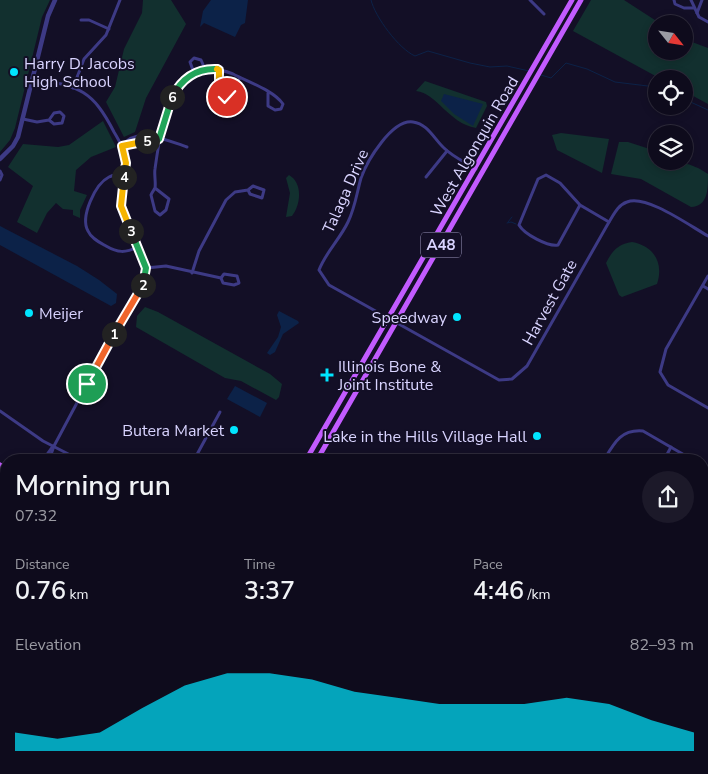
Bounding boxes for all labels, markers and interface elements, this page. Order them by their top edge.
north arrow [648,15,692,60]
map controls [648,15,693,170]
place label: Harry D. Jacobs High School [24,53,135,93]
marker: Harry D. Jacobs High School [8,66,20,78]
button: locate [648,70,693,115]
street label: West Algonquin Road [426,72,524,221]
pin [206,76,248,118]
icon: check [213,83,241,111]
pin: 6 [160,84,184,110]
text: 6 [168,88,177,107]
button: layers [648,125,693,170]
pin: 5 [134,128,160,154]
text: 5 [143,132,152,151]
street label: Talaga Drive [318,146,374,237]
pin: 4 [112,164,136,190]
text: 4 [120,168,129,187]
pin: 3 [118,218,144,244]
text: 3 [127,222,136,241]
road number: A48 [421,232,461,258]
street label: Harvest Gate [517,256,583,349]
pin: 2 [130,272,156,298]
text: 2 [139,276,148,295]
place label: Meijer [39,303,83,325]
marker: Meijer [23,307,35,319]
place label: Speedway [372,307,448,329]
marker: Speedway [451,311,463,323]
pin: 1 [102,322,126,346]
text: 1 [110,325,119,344]
place label: Illinois Bone & Joint Institute [337,356,441,396]
pin [66,363,108,405]
marker: Illinois Bone & Joint Institute [320,368,334,382]
icon: arrive [73,370,101,398]
place label: Butera Market [122,420,224,442]
marker: Butera Market [228,424,240,436]
place label: Lake in the Hills Village Hall [323,426,527,448]
marker: Lake in the Hills Village Hall [531,430,543,442]
text: Morning run [15,467,171,505]
button: share [642,471,694,523]
text: 07:32 [15,505,57,527]
text: Distance [15,555,69,574]
text: Time [244,555,275,574]
text: Pace [473,555,503,574]
text: 0.76 [15,574,66,608]
text: 3:37 [244,574,295,608]
text: 4:46 [473,574,524,608]
text: km [66,585,89,604]
text: /km [524,585,550,604]
text: Elevation [15,634,81,656]
text: 82–93 m [630,634,694,656]

